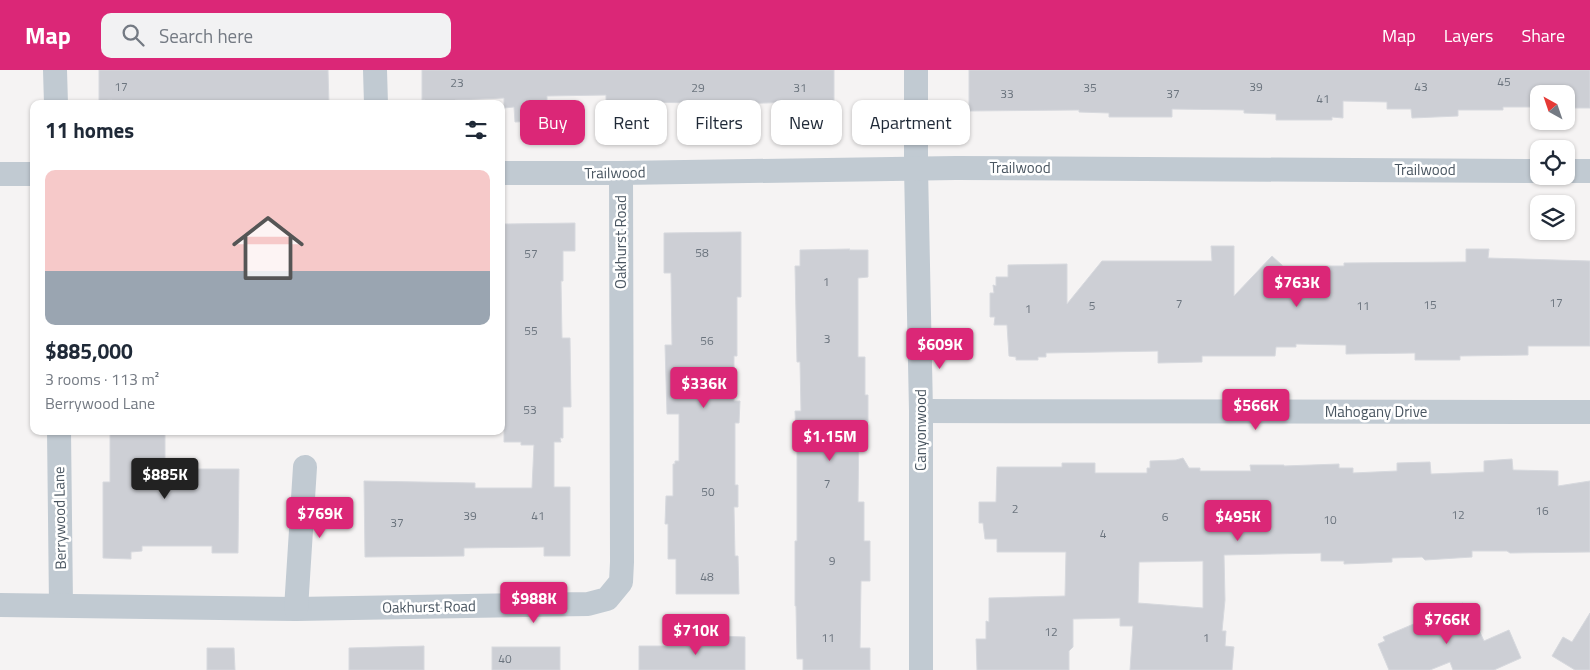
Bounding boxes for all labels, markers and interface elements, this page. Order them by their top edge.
search box [101,13,451,58]
text: Map [25,17,71,53]
icon: search [119,21,147,49]
text: Search here [159,21,253,50]
text: Map [1382,22,1416,49]
text: Layers [1444,22,1493,49]
text: Share [1521,22,1565,49]
house number: 45 [1497,72,1511,91]
house number: 23 [450,73,464,92]
house number: 17 [114,77,128,96]
house number: 39 [1249,77,1263,96]
house number: 43 [1414,77,1428,96]
house number: 29 [691,78,705,97]
house number: 31 [793,78,807,97]
house number: 35 [1083,78,1097,97]
house number: 33 [1000,84,1014,103]
house number: 37 [1166,84,1180,103]
north arrow [1530,85,1575,130]
map controls [1530,85,1575,240]
house number: 41 [1316,89,1330,108]
chip: Buy [520,100,585,145]
chip: Rent [595,100,667,145]
chip: Filters [677,100,761,145]
chip: New [771,100,842,145]
chip: Apartment [852,100,970,145]
text: 11 homes [45,114,134,146]
icon: filters [462,116,490,144]
button: locate [1530,140,1575,185]
street label: Trailwood [989,156,1051,179]
street label: Trailwood [1394,158,1456,181]
street label: Trailwood [584,160,646,185]
street label: Oakhurst Road [609,195,632,289]
button: layers [1530,195,1575,240]
icon: home [223,203,313,293]
house number: 58 [695,243,709,262]
house number: 57 [524,244,538,263]
pin: $763K [1262,266,1332,308]
text: $763K [1274,270,1320,294]
house number: 1 [823,272,829,291]
house number: 17 [1549,293,1563,312]
house number: 7 [1176,294,1182,313]
house number: 15 [1423,295,1437,314]
house number: 5 [1089,296,1096,315]
house number: 11 [1356,296,1370,315]
house number: 1 [1025,299,1031,318]
house number: 55 [524,321,538,340]
pin: $609K [905,328,975,370]
house number: 3 [824,329,830,348]
house number: 56 [700,331,714,350]
text: $609K [917,332,963,356]
text: $885,000 [45,335,133,367]
pin: $336K [669,366,739,409]
text: 3 rooms · 113 m² [45,367,159,391]
text: $336K [681,371,727,395]
pin: $566K [1221,388,1291,431]
street label: Canyonwood [909,389,932,471]
text: Berrywood Lane [45,391,155,415]
text: $566K [1233,393,1279,417]
house number: 53 [523,400,537,419]
street label: Mahogany Drive [1325,400,1427,423]
pin: $1.15M [789,420,871,462]
text: $1.15M [803,424,857,448]
pin: $885K [130,458,200,500]
text: $885K [142,462,188,486]
street label: Berrywood Lane [47,466,72,570]
house number: 7 [824,474,830,493]
house number: 50 [701,482,715,501]
pin: $769K [285,496,355,539]
house number: 2 [1012,499,1018,518]
pin: $495K [1203,500,1273,542]
text: $769K [297,501,343,525]
house number: 16 [1535,501,1549,520]
text: $495K [1215,504,1261,528]
house number: 12 [1451,505,1465,524]
house number: 39 [463,506,477,525]
house number: 41 [531,506,545,525]
house number: 6 [1162,507,1169,526]
house number: 10 [1323,510,1337,529]
house number: 37 [390,513,404,532]
house number: 4 [1100,524,1107,543]
house number: 9 [829,551,836,570]
house number: 48 [700,567,714,586]
pin: $988K [499,582,569,624]
text: $988K [511,586,557,610]
street label: Oakhurst Road [382,594,476,619]
pin: $766K [1412,602,1482,645]
text: $766K [1424,607,1470,631]
pin: $710K [661,614,731,656]
text: $710K [673,618,719,642]
house number: 12 [1044,622,1058,641]
house number: 11 [821,628,835,647]
house number: 1 [1203,628,1209,647]
house number: 40 [498,649,512,668]

